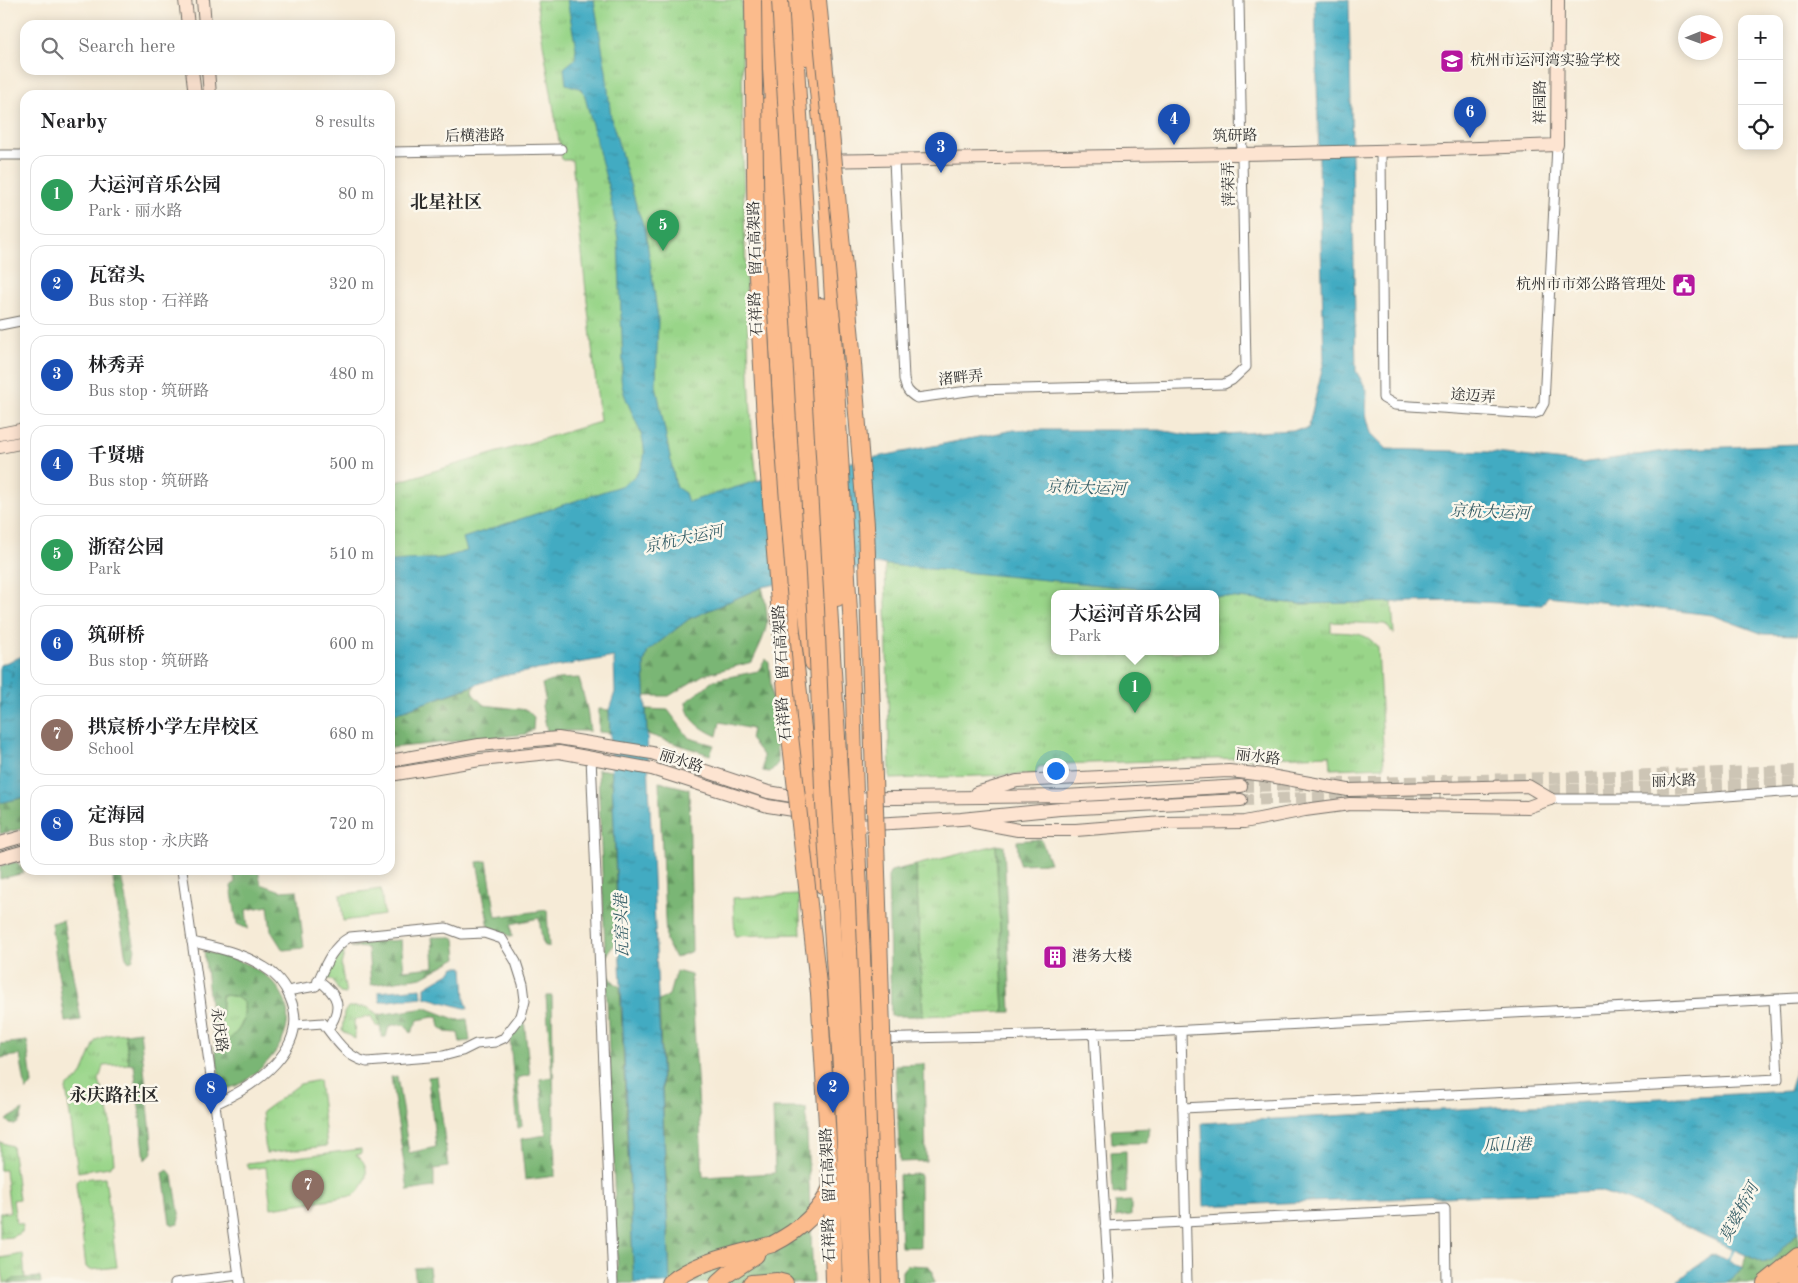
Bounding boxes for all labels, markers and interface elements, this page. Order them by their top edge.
north arrow [1678,15,1723,60]
map controls [1738,15,1783,150]
button: + [1738,15,1783,60]
search box [20,20,395,75]
icon: search [38,34,66,62]
text: Search here [78,38,175,57]
school or university icon: 杭州市运河湾实验学校 [1439,48,1465,74]
place label: 杭州市运河湾实验学校 [1470,52,1620,69]
button: − [1738,60,1783,105]
street label: 祥园路 [1532,79,1549,125]
pin: 6 [1454,97,1486,138]
pin: 4 [1158,104,1190,145]
button: locate [1738,105,1783,150]
text: Nearby [40,112,108,133]
text: 8 results [315,115,375,131]
street label: 后横港路 [445,127,505,145]
street label: 筑研路 [1212,127,1258,145]
pin: 3 [925,132,957,173]
street label: 萍荣弄 [1220,161,1238,207]
text: 大运河音乐公园 [88,177,221,196]
text: 1 [52,187,62,203]
text: 80 m [338,187,374,203]
district label: 北星社区 [410,192,482,212]
street label: 留石高架路 [745,200,765,276]
text: Park · 丽水路 [88,204,182,220]
pin: 5 [647,210,679,251]
text: 瓦窑头 [88,267,145,286]
public building icon: 杭州市市郊公路管理处 [1671,272,1697,298]
place label: 杭州市市郊公路管理处 [1516,276,1666,293]
text: 2 [52,277,62,293]
text: 320 m [329,277,374,293]
street label: 石祥路 [746,291,766,337]
text: Bus stop · 石祥路 [88,294,209,310]
text: 林秀弄 [88,357,145,376]
text: 3 [52,367,62,383]
text: 480 m [329,367,374,383]
street label: 渚畔弄 [938,367,984,389]
text: Bus stop · 筑研路 [88,384,209,400]
street label: 途迈弄 [1450,386,1496,406]
text: 千贤塘 [88,447,145,466]
text: 4 [52,457,62,473]
text: 500 m [329,457,374,473]
text: Bus stop · 筑研路 [88,474,209,490]
water label: 京杭大运河 [1046,478,1129,498]
water label: 京杭大运河 [1450,502,1533,522]
water label: 京杭大运河 [643,521,728,556]
text: 浙窑公园 [88,539,164,558]
text: 5 [52,547,62,563]
text: 510 m [329,547,374,563]
text: Park [88,562,121,578]
popup [1051,590,1219,655]
street label: 留石高架路 [770,604,792,680]
text: 大运河音乐公园 [1068,606,1202,625]
text: 筑研桥 [88,627,145,646]
text: Park [1068,629,1101,645]
text: 6 [52,637,62,653]
text: 600 m [329,637,374,653]
text: Bus stop · 筑研路 [88,654,209,670]
pin: 1 [1119,672,1151,713]
street label: 石祥路 [773,696,795,742]
text: 拱宸桥小学左岸校区 [88,719,259,738]
text: 7 [52,727,62,743]
text: 680 m [329,727,374,743]
text: School [88,742,134,758]
street label: 丽水路 [657,746,705,776]
street label: 丽水路 [1235,746,1281,768]
your location [1043,758,1069,784]
street label: 丽水路 [1651,772,1697,790]
text: 定海园 [88,807,145,826]
text: 8 [52,817,62,833]
text: 720 m [329,817,374,833]
text: Bus stop · 永庆路 [88,834,209,850]
water label: 瓦窑头港 [612,892,632,958]
building icon: 港务大楼 [1042,944,1068,970]
place label: 港务大楼 [1072,948,1132,965]
street label: 永庆路 [207,1006,231,1053]
pin: 2 [817,1072,849,1113]
pin: 8 [195,1073,227,1114]
district label: 永庆路社区 [69,1085,159,1105]
street label: 留石高架路 [818,1127,838,1203]
water label: 瓜山港 [1483,1135,1533,1155]
pin: 7 [292,1170,324,1211]
water label: 莫婆桥河 [1716,1177,1763,1245]
street label: 石祥路 [820,1217,838,1263]

